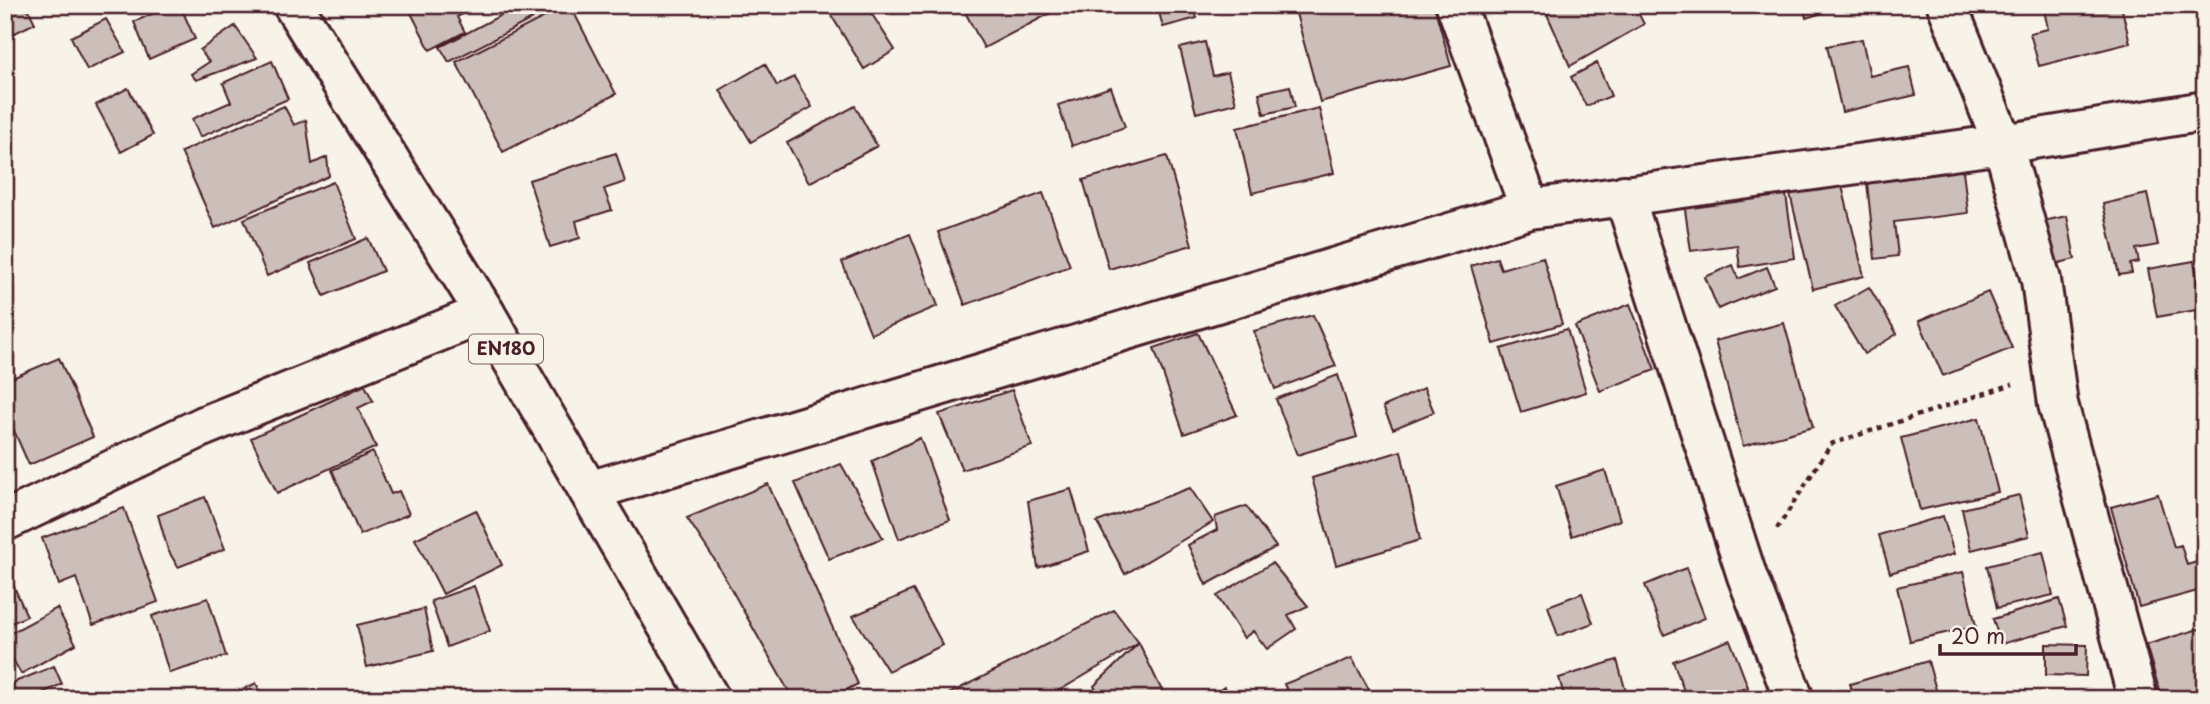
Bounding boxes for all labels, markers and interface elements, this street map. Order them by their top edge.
road number: EN180 [469,334,543,363]
scale bar [1940,613,2077,657]
text: 20 m [1951,619,2005,651]

